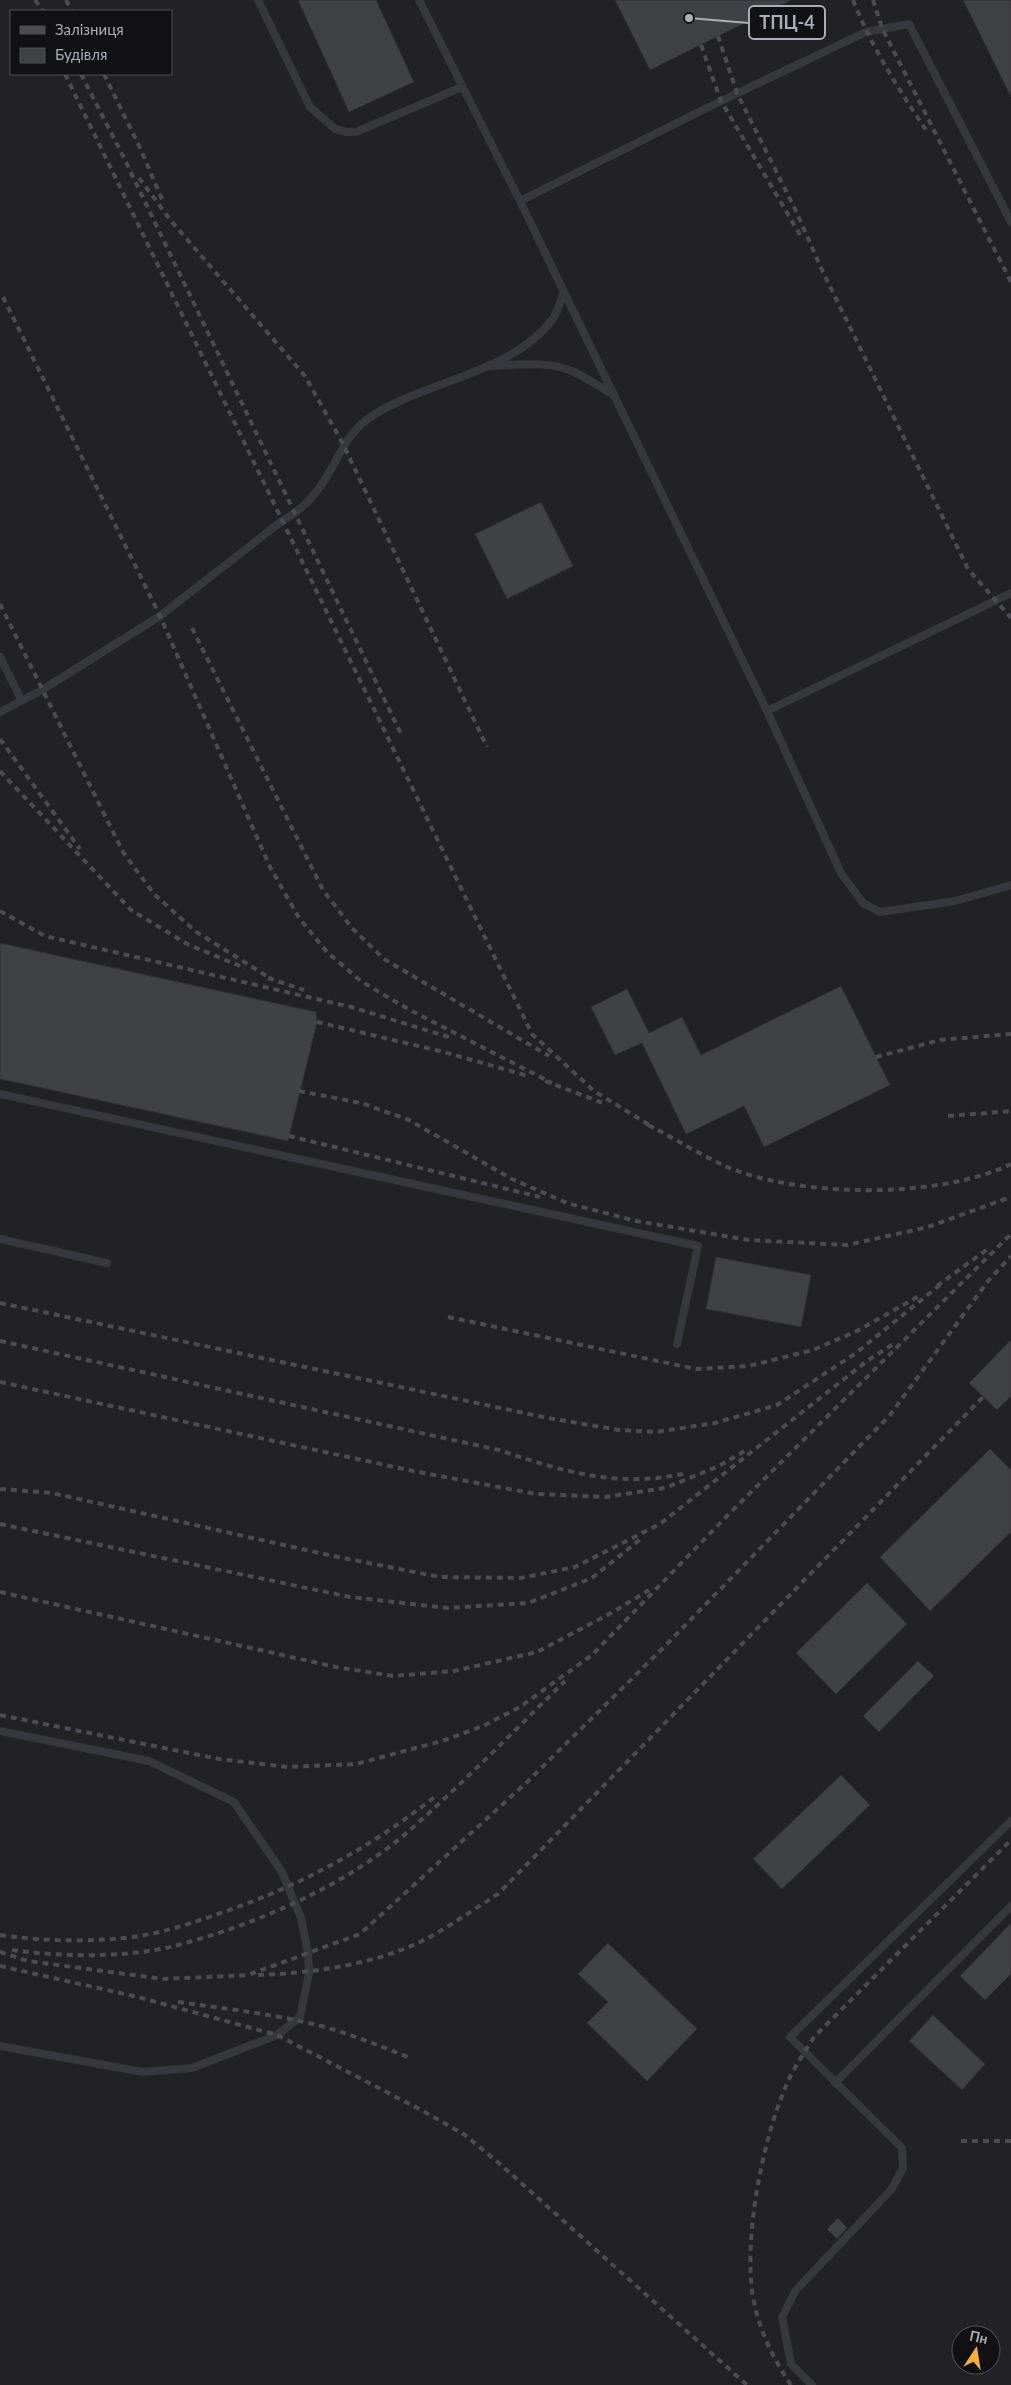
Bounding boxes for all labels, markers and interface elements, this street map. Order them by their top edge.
callout: ТПЦ-4 [749,6,825,39]
legend [10,10,172,75]
text: ТПЦ-4 [759,11,815,33]
text: Залізниця [55,20,124,38]
text: Будівля [55,45,107,63]
north arrow [951,2325,1001,2375]
text: Пн [968,2327,990,2347]

